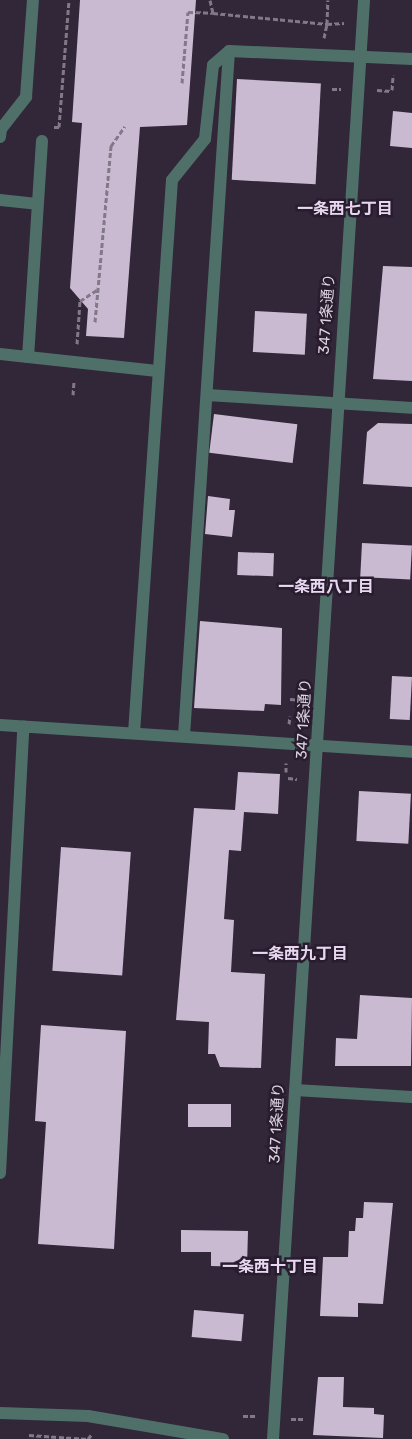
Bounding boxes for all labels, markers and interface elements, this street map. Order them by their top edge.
district label: 一条西七丁目 [297,199,393,219]
street label: 347 1条通り [315,273,339,355]
district label: 一条西八丁目 [278,577,374,597]
street label: 347 1条通り [293,678,315,760]
district label: 一条西九丁目 [252,944,348,964]
street label: 347 1条通り [266,1082,288,1164]
district label: 一条西十丁目 [222,1257,318,1277]

